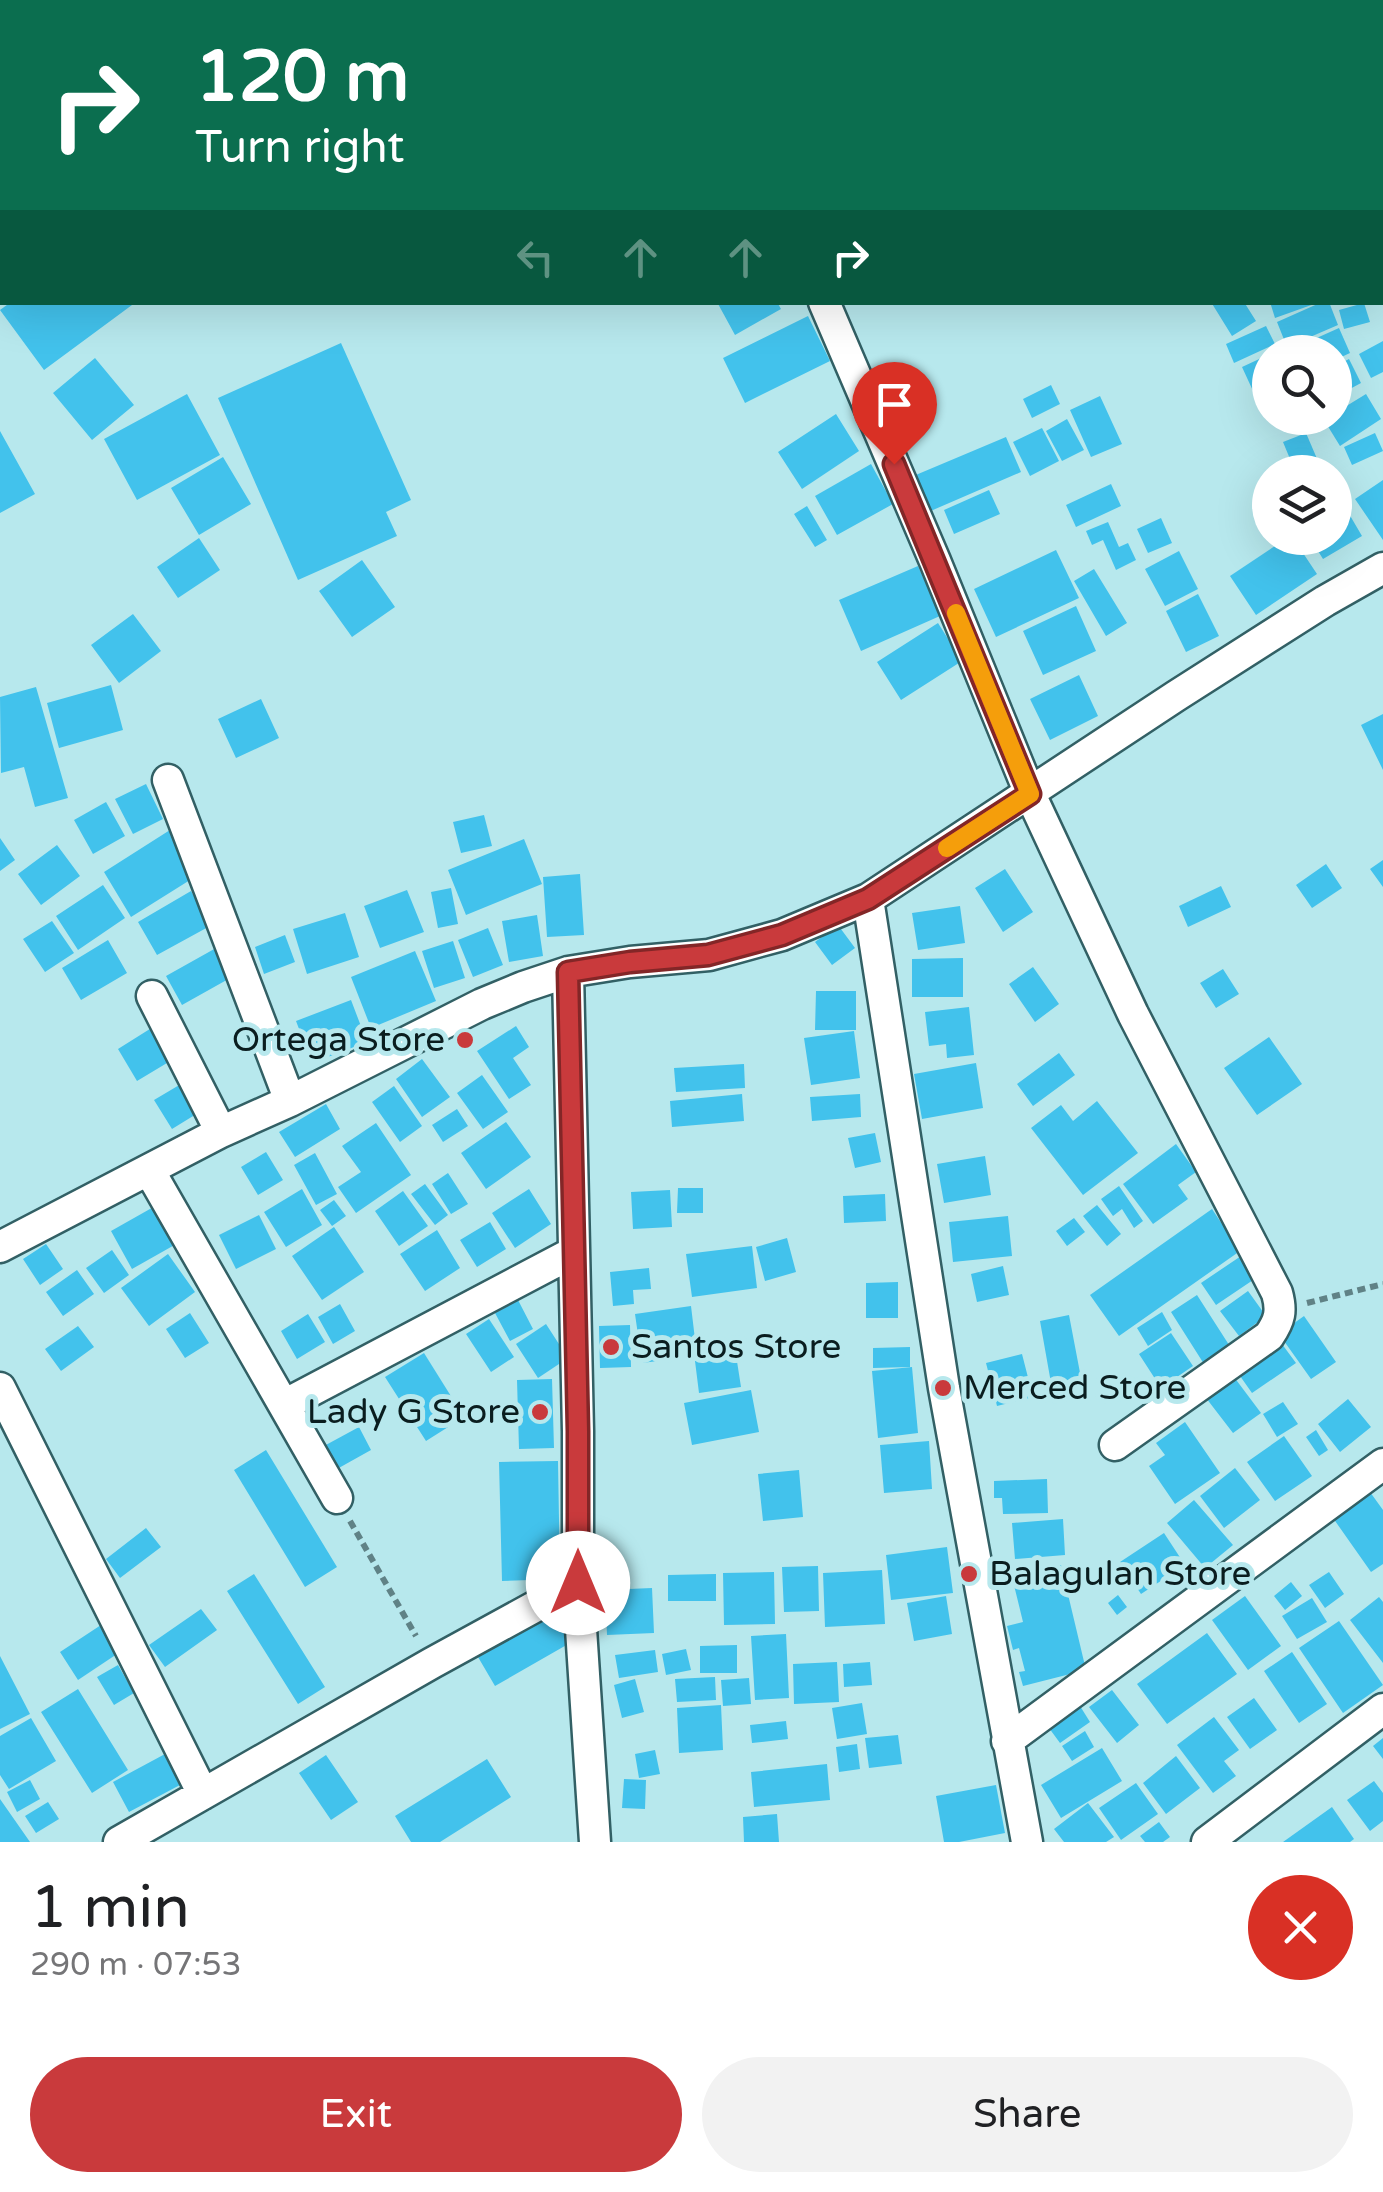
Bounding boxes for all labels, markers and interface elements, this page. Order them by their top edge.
text: 120 m [195,36,409,120]
icon: right [30,40,160,170]
text: Turn right [195,121,404,175]
icon: left [508,230,563,285]
icon: ahead [613,230,668,285]
icon: ahead [718,230,773,285]
icon: right [823,230,878,285]
map controls [1252,335,1352,555]
button: search [1252,335,1352,435]
pin [852,362,937,465]
icon: arrive [867,377,922,432]
button: layers [1252,455,1352,555]
place label: Ortega Store [232,1019,445,1061]
marker: Ortega Store [454,1029,476,1051]
place label: Santos Store [631,1326,841,1368]
marker: Santos Store [600,1336,622,1358]
place label: Merced Store [963,1367,1186,1409]
marker: Merced Store [932,1377,954,1399]
place label: Lady G Store [307,1391,520,1433]
marker: Lady G Store [529,1401,551,1423]
position arrow [526,1531,630,1635]
place label: Balagulan Store [989,1553,1251,1595]
marker: Balagulan Store [958,1563,980,1585]
text: 1 min [30,1872,190,1944]
button: close [1248,1875,1353,1980]
text: 290 m · 07:53 [30,1946,242,1984]
button: Exit [30,2057,682,2172]
button: Share [702,2057,1353,2172]

